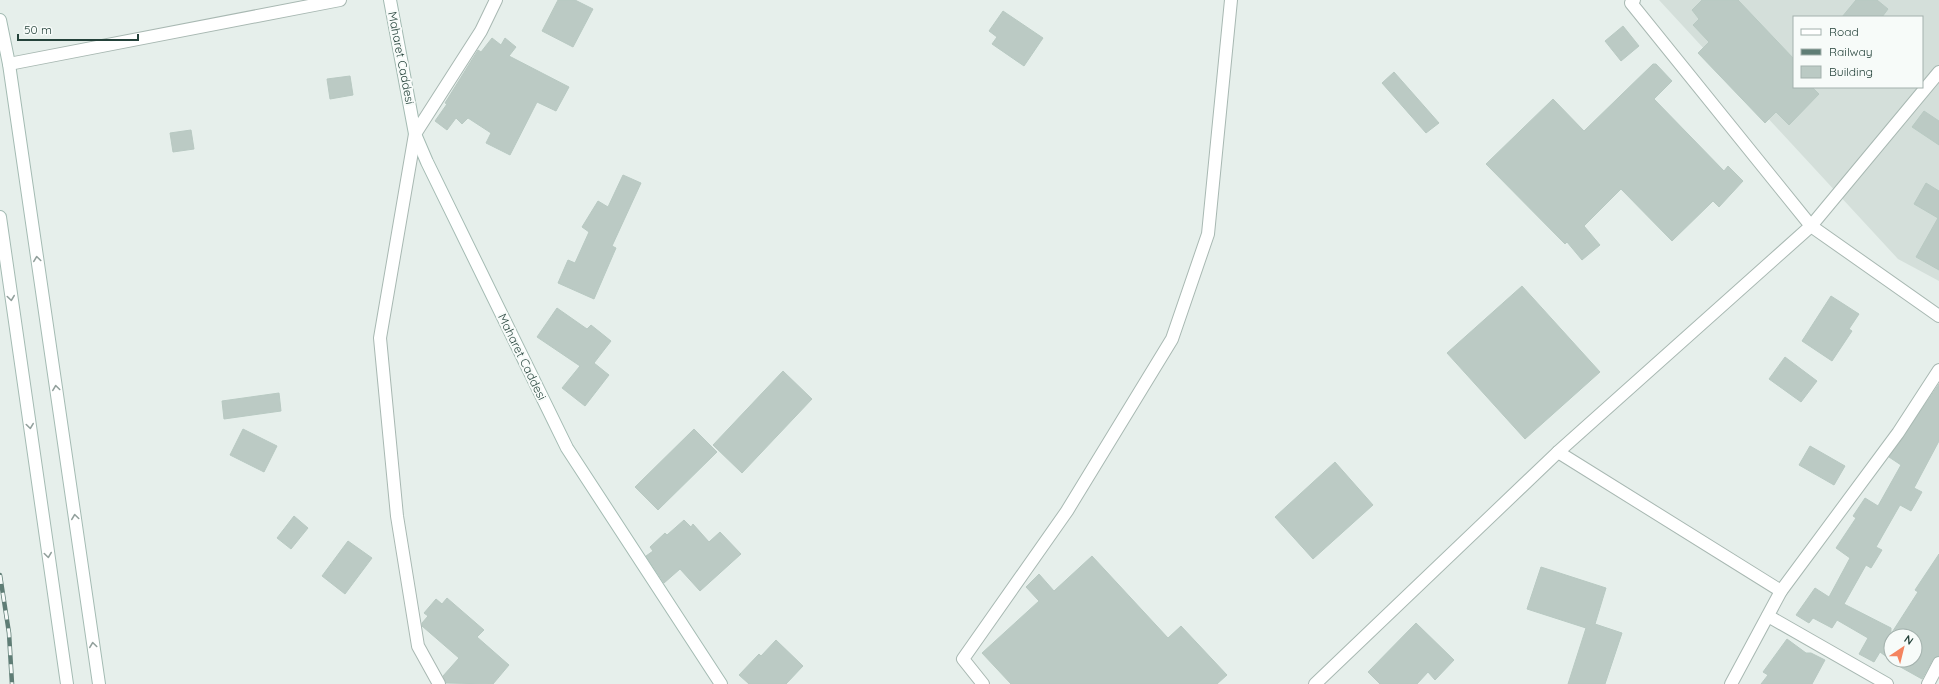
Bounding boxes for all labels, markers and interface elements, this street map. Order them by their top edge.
street label: Maharet Caddesi [385,10,418,106]
scale bar [18,16,138,42]
legend [1793,16,1923,88]
text: 50 m [24,22,52,37]
text: Road [1829,24,1859,39]
text: Railway [1829,44,1873,59]
text: Building [1829,64,1873,79]
one-way arrow [33,256,42,262]
one-way arrow [6,295,15,301]
street label: Maharet Caddesi [495,311,550,402]
one-way arrow [52,385,61,391]
one-way arrow [25,423,34,429]
one-way arrow [71,514,80,520]
one-way arrow [43,552,52,558]
north arrow [1883,628,1923,668]
text: N [1901,632,1916,648]
one-way arrow [89,642,98,648]

